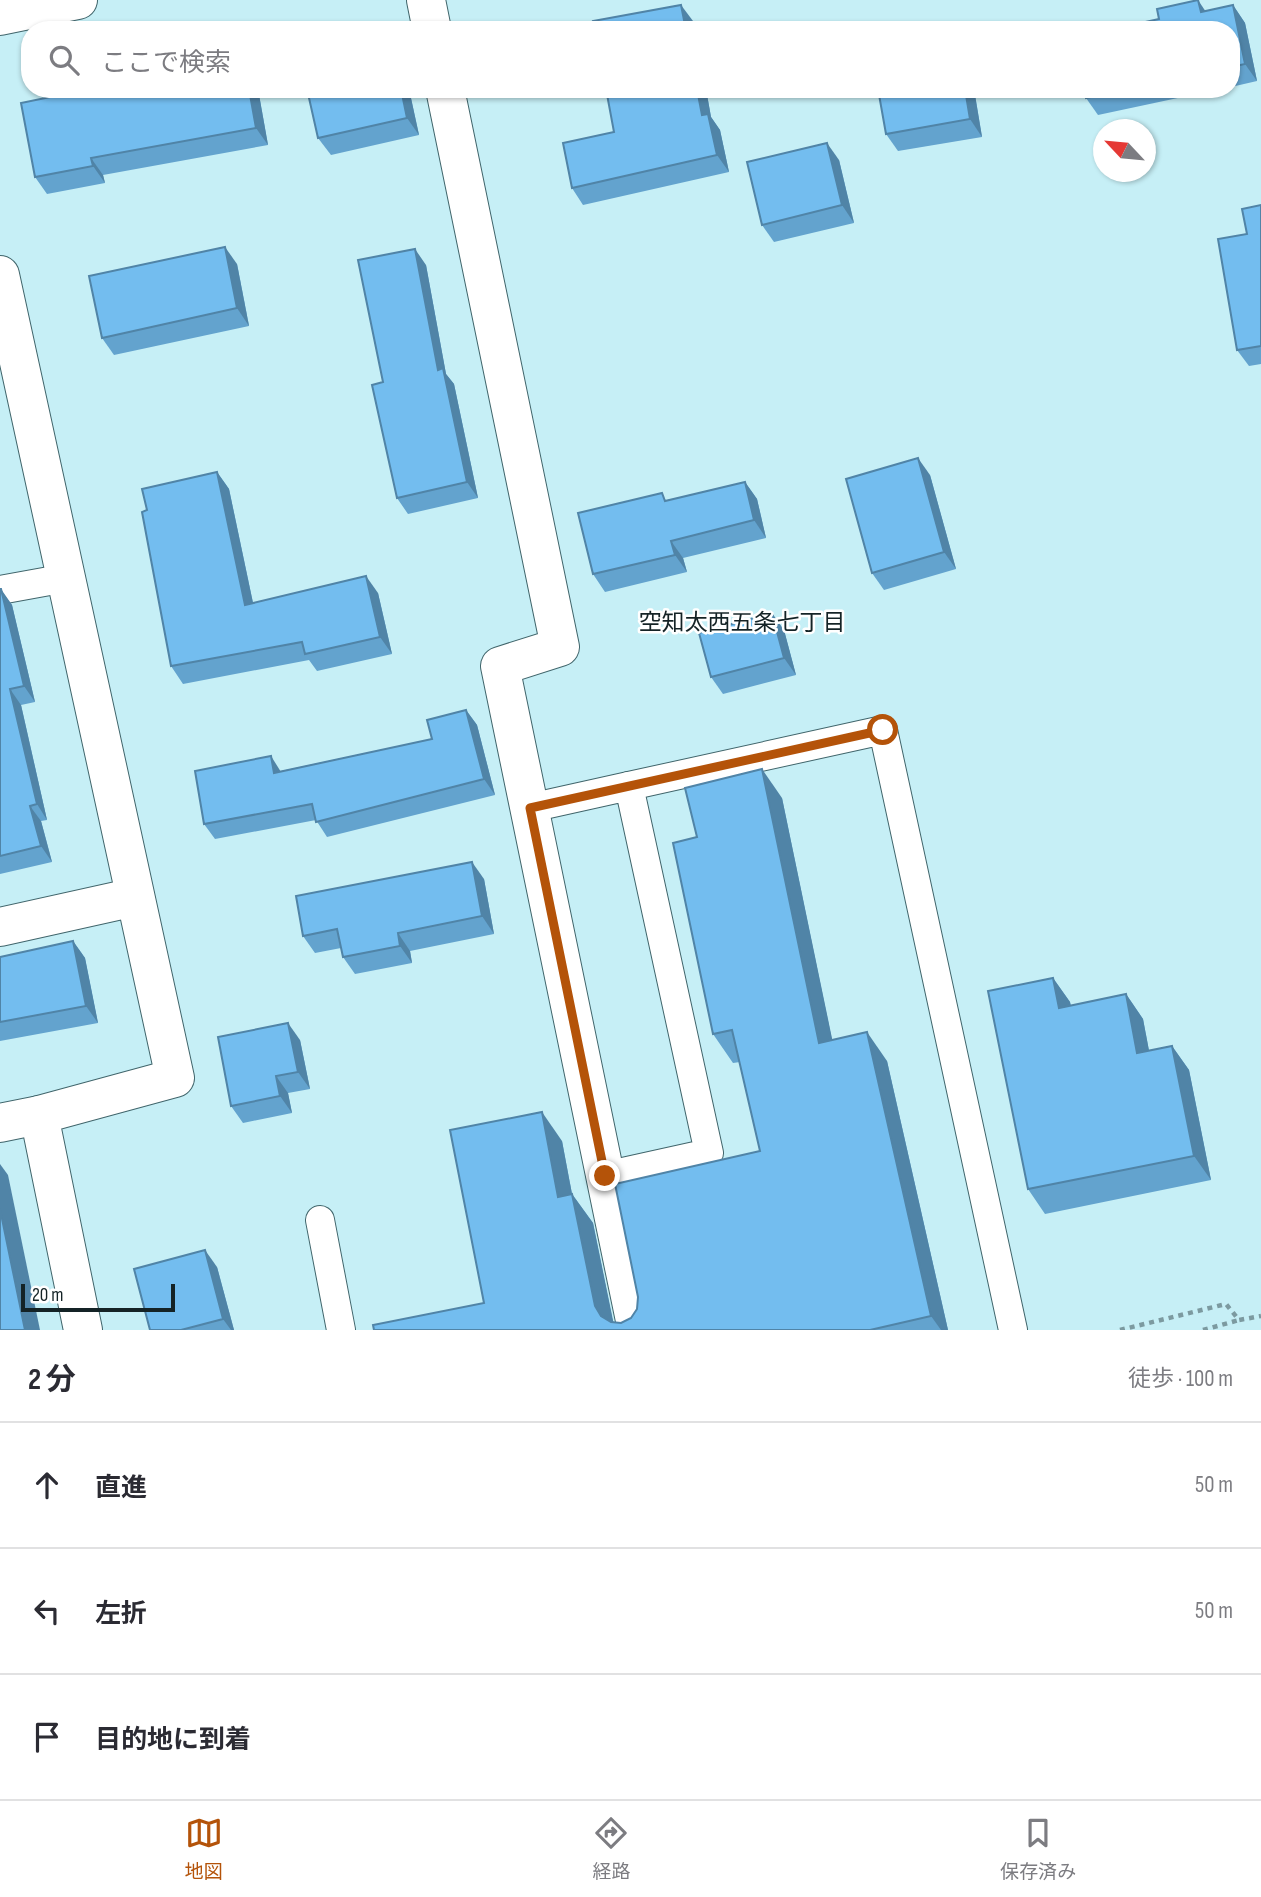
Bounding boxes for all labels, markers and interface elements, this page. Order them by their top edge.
search box [21,21,1240,98]
icon: search [45,41,83,79]
text: ここで検索 [101,48,231,79]
north arrow [1093,119,1156,182]
district label: 空知太西五条七丁目 [639,609,846,637]
route start [867,714,898,745]
route end [589,1160,620,1191]
scale bar [21,1281,175,1313]
text: 20 m [32,1284,64,1307]
text: 2 分 [28,1362,76,1398]
text: 徒歩 · 100 m [1128,1365,1233,1393]
icon: ahead [28,1466,66,1504]
text: 50 m [1195,1471,1233,1499]
text: 直進 [95,1473,147,1504]
icon: left [28,1592,66,1630]
text: 50 m [1195,1597,1233,1625]
text: 左折 [95,1599,147,1630]
icon: arrive [28,1718,66,1756]
text: 目的地に到着 [95,1725,251,1756]
tab: 地図 [185,1814,223,1884]
tab: 経路 [592,1814,630,1884]
tab: 保存済み [1000,1814,1076,1884]

